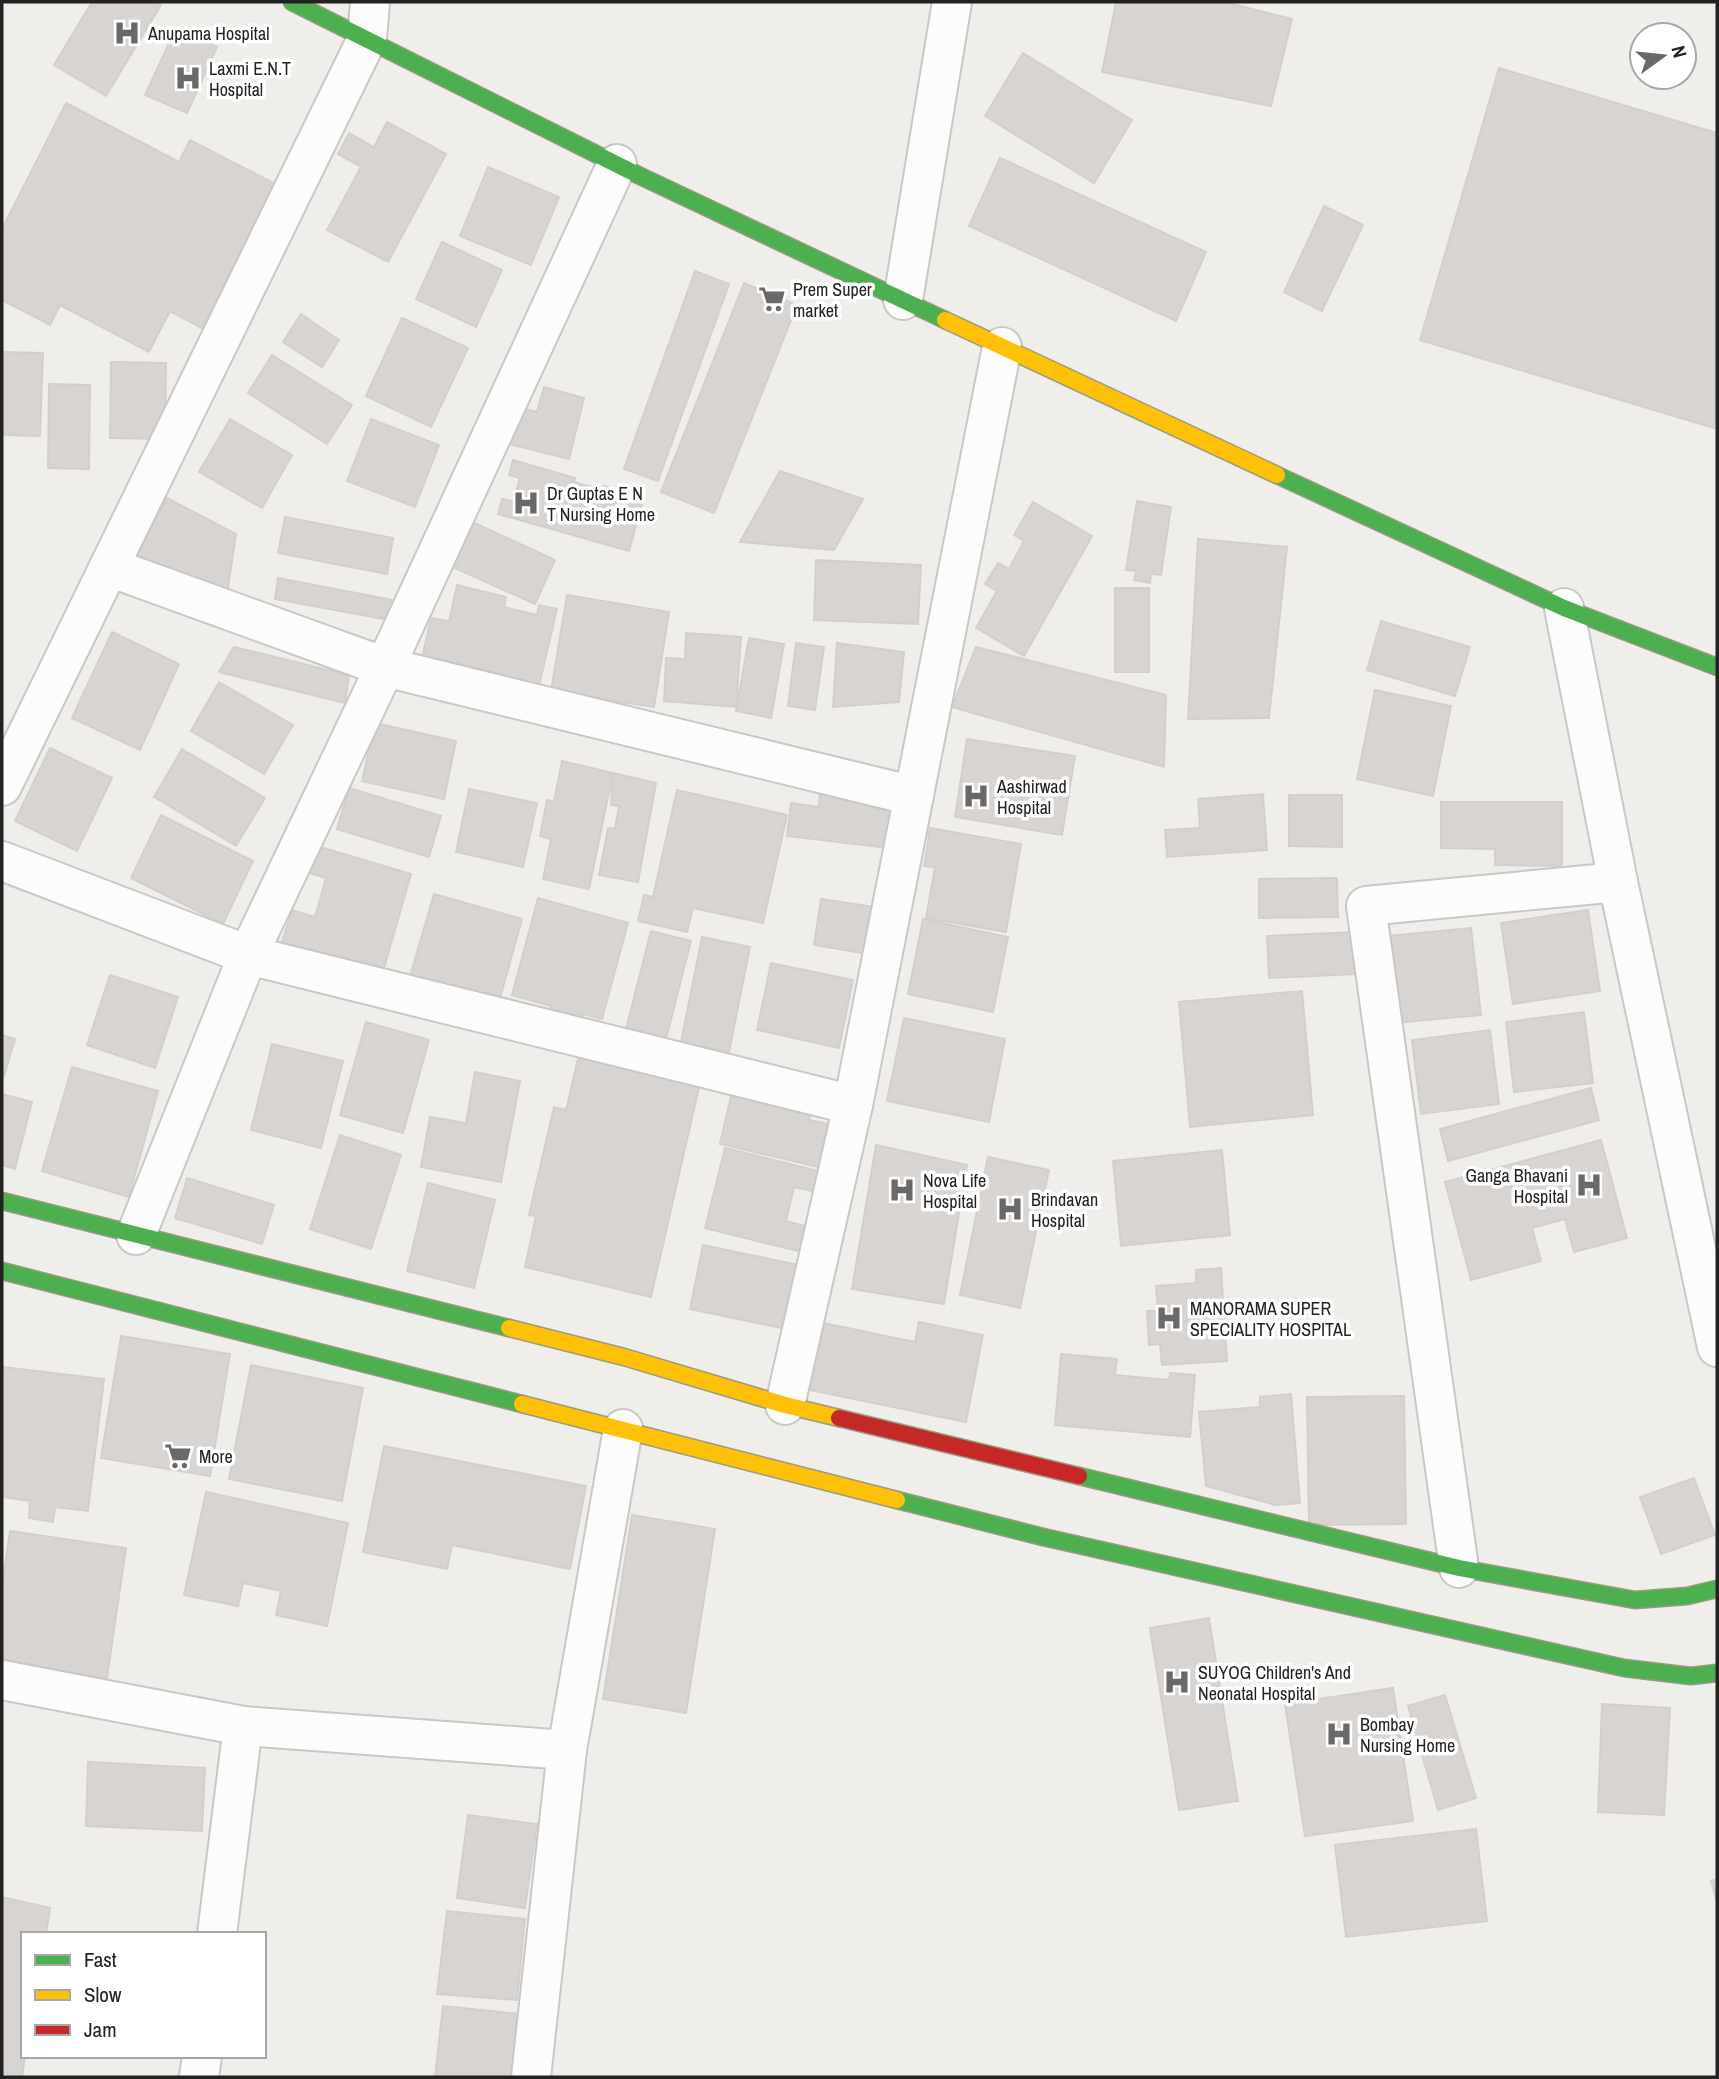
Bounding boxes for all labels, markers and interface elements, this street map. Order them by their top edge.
hospital icon: Anupama Hospital [112,18,142,48]
place label: Anupama Hospital [147,21,269,46]
north arrow [1628,21,1698,91]
text: N [1665,43,1693,60]
place label: Laxmi E.N.T Hospital [209,56,291,102]
hospital icon: Laxmi E.N.T Hospital [173,63,203,93]
place label: Prem Super market [793,277,872,323]
supermarket icon: Prem Super market [757,284,787,314]
place label: Dr Guptas E N T Nursing Home [547,481,655,527]
hospital icon: Dr Guptas E N T Nursing Home [511,488,541,518]
place label: Aashirwad Hospital [996,774,1067,820]
hospital icon: Aashirwad Hospital [961,781,991,811]
place label: Ganga Bhavani Hospital [1465,1163,1568,1209]
place label: Nova Life Hospital [923,1168,986,1214]
hospital icon: Ganga Bhavani Hospital [1574,1170,1604,1200]
hospital icon: Nova Life Hospital [887,1175,917,1205]
place label: Brindavan Hospital [1031,1187,1098,1233]
hospital icon: Brindavan Hospital [995,1194,1025,1224]
place label: MANORAMA SUPER SPECIALITY HOSPITAL [1190,1296,1351,1342]
hospital icon: MANORAMA SUPER SPECIALITY HOSPITAL [1154,1303,1184,1333]
supermarket icon: More [163,1441,193,1471]
place label: More [199,1444,233,1469]
place label: SUYOG Children's And Neonatal Hospital [1198,1660,1351,1706]
hospital icon: SUYOG Children's And Neonatal Hospital [1162,1667,1192,1697]
place label: Bombay Nursing Home [1360,1712,1455,1758]
hospital icon: Bombay Nursing Home [1324,1719,1354,1749]
legend [21,1932,266,2058]
text: Fast [84,1945,117,1974]
text: Slow [84,1980,122,2009]
text: Jam [84,2015,117,2044]

